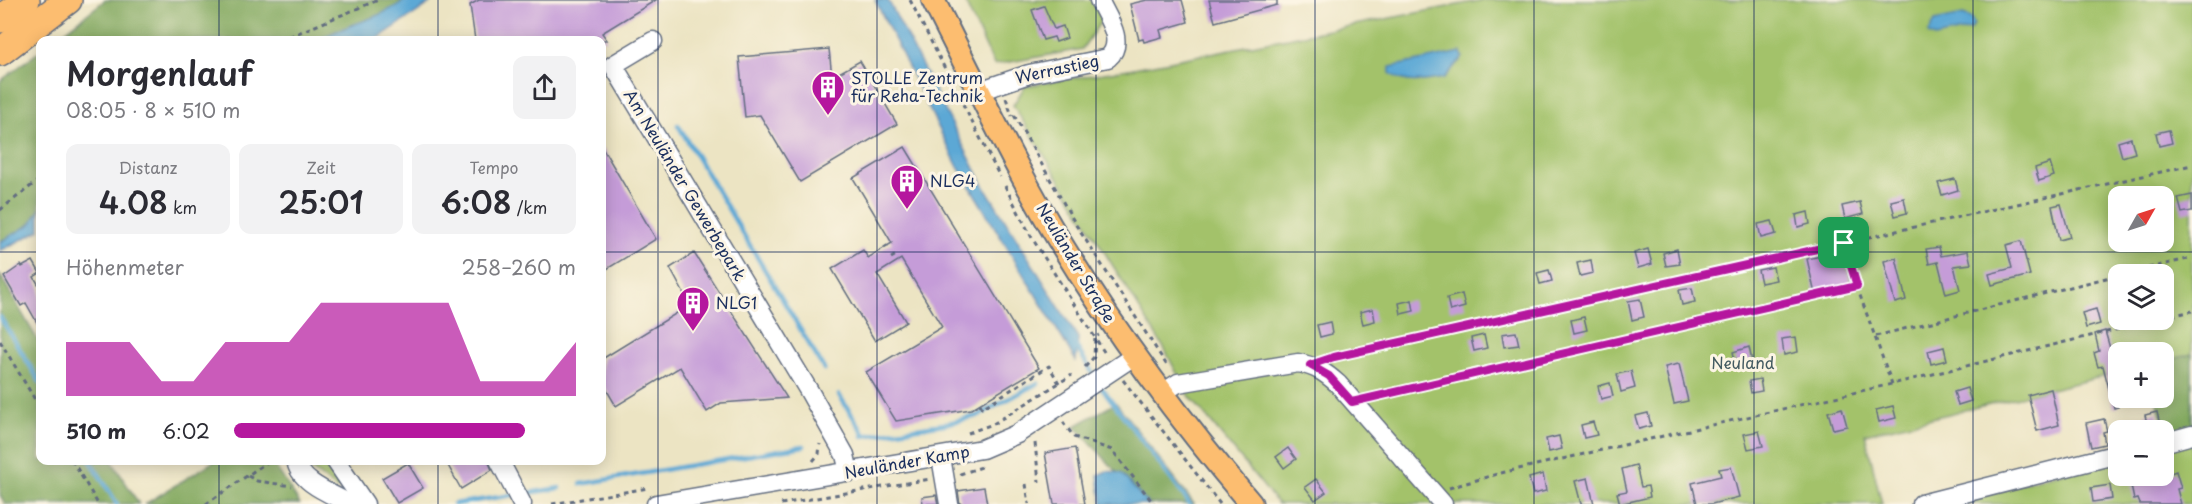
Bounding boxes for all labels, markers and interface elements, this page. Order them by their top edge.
text: Morgenlauf [66,47,253,97]
street label: Werrastieg [1013,47,1101,89]
button: share [513,56,576,119]
place label: STOLLE Zentrum für Reha-Technik [851,65,984,107]
building icon: STOLLE Zentrum für Reha-Technik [810,69,846,116]
street label: Am Neuländer Gewerbepark [619,84,753,285]
text: 08:05 · 8 × 510 m [66,95,241,125]
text: Distanz [119,155,177,179]
text: Zeit [306,155,336,179]
text: Tempo [470,155,518,179]
building icon: NLG4 [889,163,925,210]
place label: NLG4 [930,168,976,192]
text: 4.08 [99,179,168,224]
text: 25:01 [279,179,363,224]
text: 6:08 [441,179,511,224]
north arrow [2108,186,2174,252]
map controls [2108,186,2174,486]
text: km [168,195,197,219]
text: /km [511,195,547,219]
street label: Neuländer Straße [1032,198,1122,327]
pin [1818,217,1869,268]
icon: arrive [1827,226,1860,259]
text: Höhenmeter [66,252,184,282]
text: 258–260 m [461,252,576,282]
button: layers [2108,264,2174,330]
building icon: NLG1 [675,285,711,332]
place label: NLG1 [716,290,757,314]
button: + [2108,342,2174,408]
park label: Neuland [1711,350,1775,374]
text: 510 m [66,416,126,446]
text: 6:02 [162,416,210,446]
button: − [2108,420,2174,486]
street label: Neuländer Kamp [842,438,971,484]

